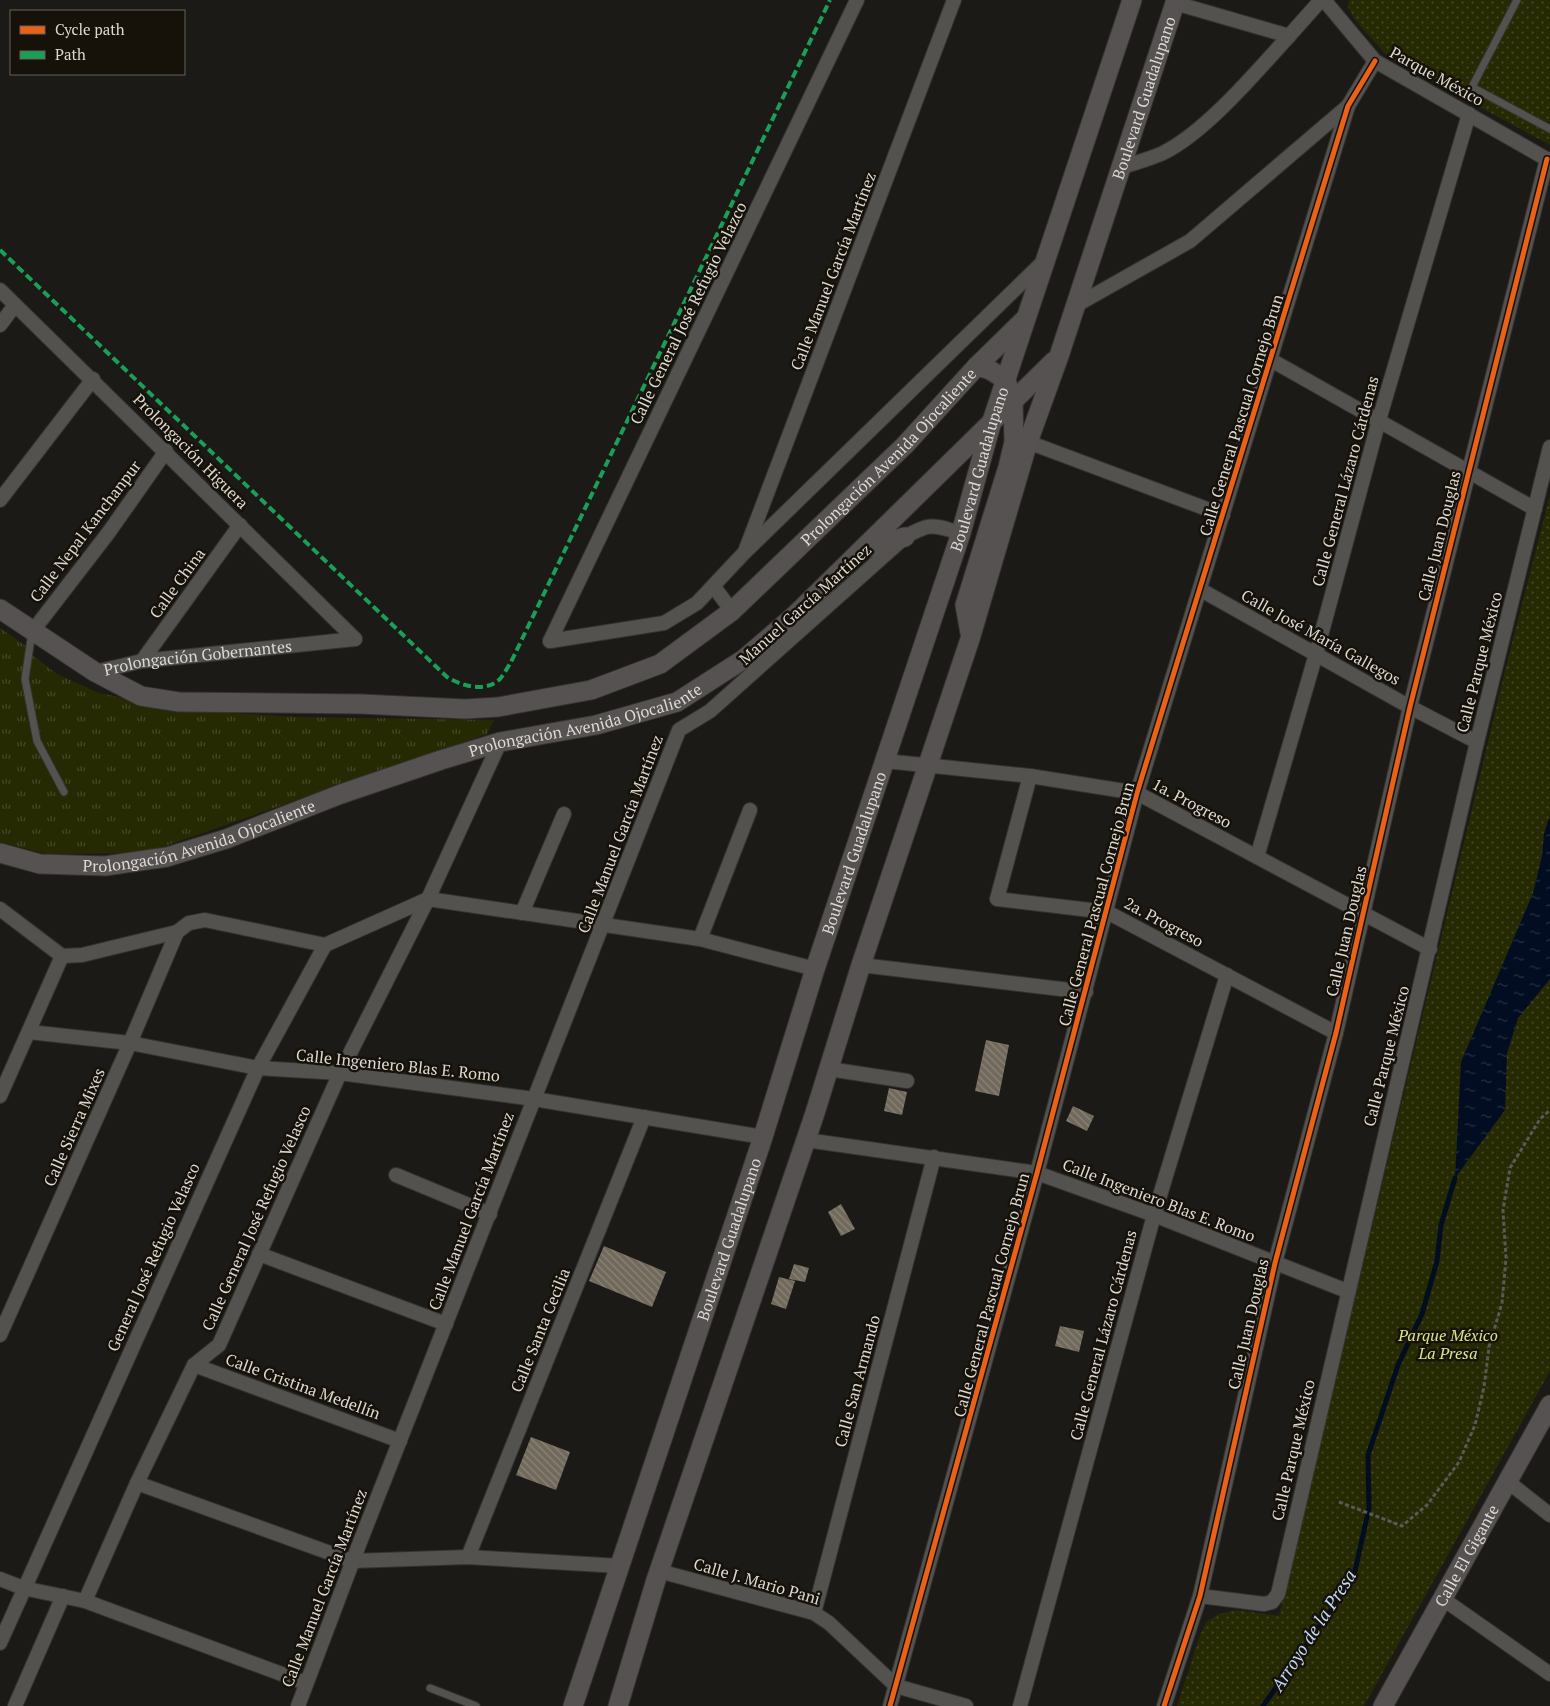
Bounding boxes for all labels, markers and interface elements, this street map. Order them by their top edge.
legend [10,10,185,75]
street label: Boulevard Guadalupano [1107,13,1181,182]
text: Cycle path [55,19,125,39]
street label: Parque México [1386,41,1488,111]
text: Path [55,44,86,64]
street label: Calle Manuel García Martínez [785,169,881,373]
street label: Calle General José Refugio Velazco [624,198,752,428]
street label: Calle General Pascual Cornejo Brun [1194,291,1288,539]
street label: Prolongación Avenida Ojocaliente [796,363,981,550]
street label: Calle General Lázaro Cárdenas [1306,373,1384,589]
street label: Boulevard Guadalupano [945,384,1014,554]
street label: Prolongación Higuera [128,388,254,514]
street label: Calle Nepal Kanchanpur [24,455,146,606]
street label: Calle Juan Douglas [1412,468,1466,604]
street label: Manuel García Martínez [734,539,876,669]
street label: Calle China [144,543,210,623]
street label: Calle José María Gallegos [1237,584,1405,690]
street label: Calle Parque México [1451,589,1507,735]
street label: Prolongación Gobernantes [101,635,293,681]
street label: Prolongación Avenida Ojocaliente [466,678,706,762]
street label: Calle Manuel García Martínez [572,732,668,936]
street label: Boulevard Guadalupano [816,769,891,937]
street label: 1a. Progreso [1148,773,1236,833]
street label: Calle General Pascual Cornejo Brun [1053,779,1139,1029]
street label: Prolongación Avenida Ojocaliente [82,794,318,877]
street label: Calle Juan Douglas [1320,863,1372,999]
street label: 2a. Progreso [1120,892,1208,952]
street label: Calle Parque México [1358,983,1414,1129]
street label: Calle Ingeniero Blas E. Romo [295,1043,501,1087]
street label: Calle Sierra Mixes [38,1064,110,1190]
street label: Calle General José Refugio Velasco [196,1102,316,1334]
street label: Calle Manuel García Martínez [423,1109,519,1313]
street label: Calle Ingeniero Blas E. Romo [1059,1153,1259,1247]
street label: Boulevard Guadalupano [691,1155,766,1324]
street label: General José Refugio Velasco [101,1159,205,1355]
street label: Calle General Pascual Cornejo Brun [948,1170,1034,1420]
street label: Calle General Lázaro Cárdenas [1064,1227,1142,1443]
street label: Calle Juan Douglas [1222,1256,1274,1392]
street label: Calle Santa Cecilia [505,1265,575,1395]
street label: Calle San Armando [829,1312,885,1449]
park label: Parque México La Presa [1397,1324,1498,1364]
street label: Calle Cristina Medellín [223,1348,384,1424]
street label: Calle Parque México [1266,1377,1320,1523]
street label: Calle Manuel García Martínez [276,1486,372,1690]
street label: Calle El Gigante [1429,1500,1504,1611]
street label: Calle J. Mario Pani [691,1552,823,1610]
water label: Arroyo de la Presa [1264,1565,1361,1696]

